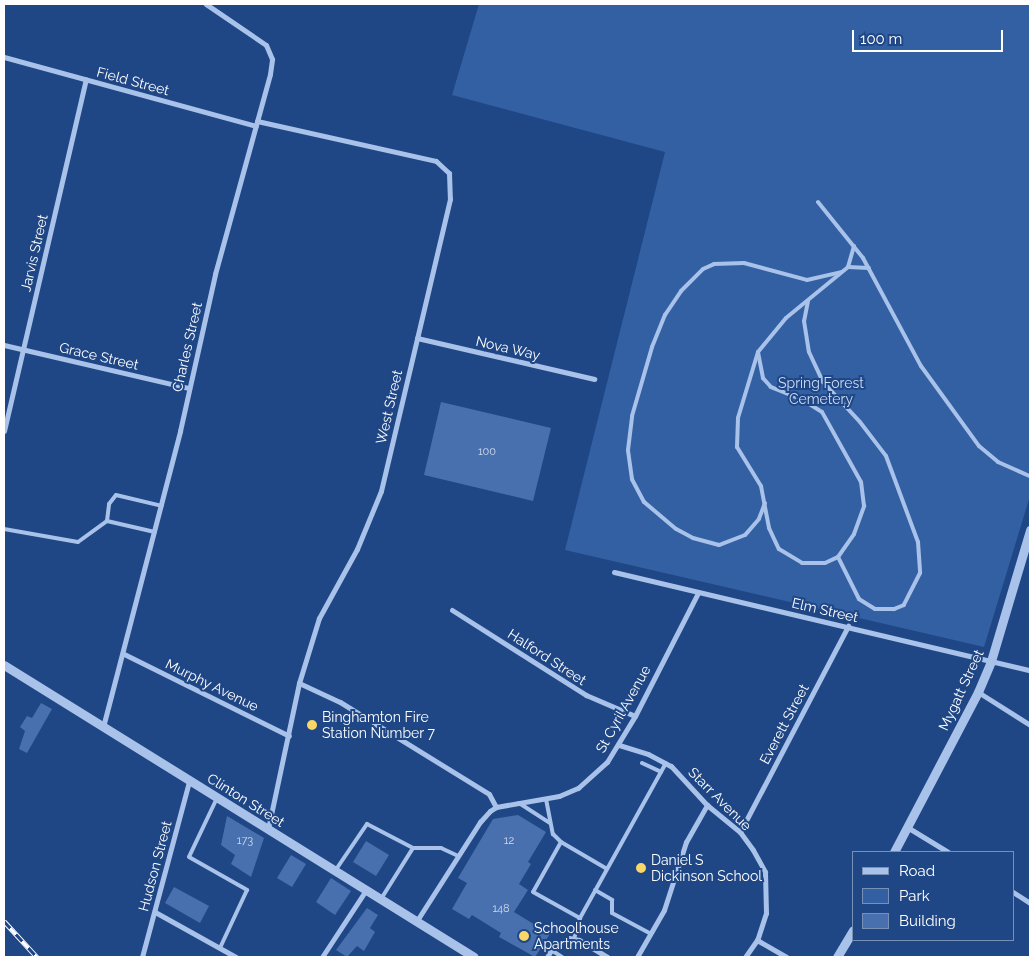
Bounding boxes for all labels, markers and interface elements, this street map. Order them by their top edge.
scale bar [854,20,1005,52]
text: 100 m [860,30,902,48]
street label: Field Street [95,63,171,99]
street label: Jarvis Street [17,213,51,293]
street label: Charles Street [169,301,205,393]
street label: Nova Way [474,332,542,364]
street label: Grace Street [58,339,140,373]
street label: West Street [372,368,406,446]
park label: Spring Forest Cemetery [778,375,864,408]
house number: 100 [478,445,496,459]
street label: Elm Street [790,594,860,626]
street label: Halford Street [505,625,589,689]
street label: Mygatt Street [935,647,987,733]
street label: Murphy Avenue [162,655,262,715]
street label: St Cyril Avenue [592,662,654,756]
street label: Everett Street [756,681,812,767]
place label: Binghamton Fire Station Number 7 [322,709,435,742]
marker: Binghamton Fire Station Number 7 [306,719,318,731]
street label: Starr Avenue [685,764,755,834]
street label: Clinton Street [204,770,288,830]
street label: Hudson Street [135,819,175,913]
house number: 173 [237,834,253,848]
house number: 12 [504,834,514,848]
legend [852,851,1014,941]
place label: Daniel S Dickinson School [651,852,762,884]
marker: Daniel S Dickinson School [635,862,647,874]
text: Road [899,862,935,880]
text: Park [899,887,930,905]
house number: 148 [492,902,510,916]
text: Building [899,912,956,930]
place label: Schoolhouse Apartments [534,920,619,952]
marker: Schoolhouse Apartments [518,930,530,942]

